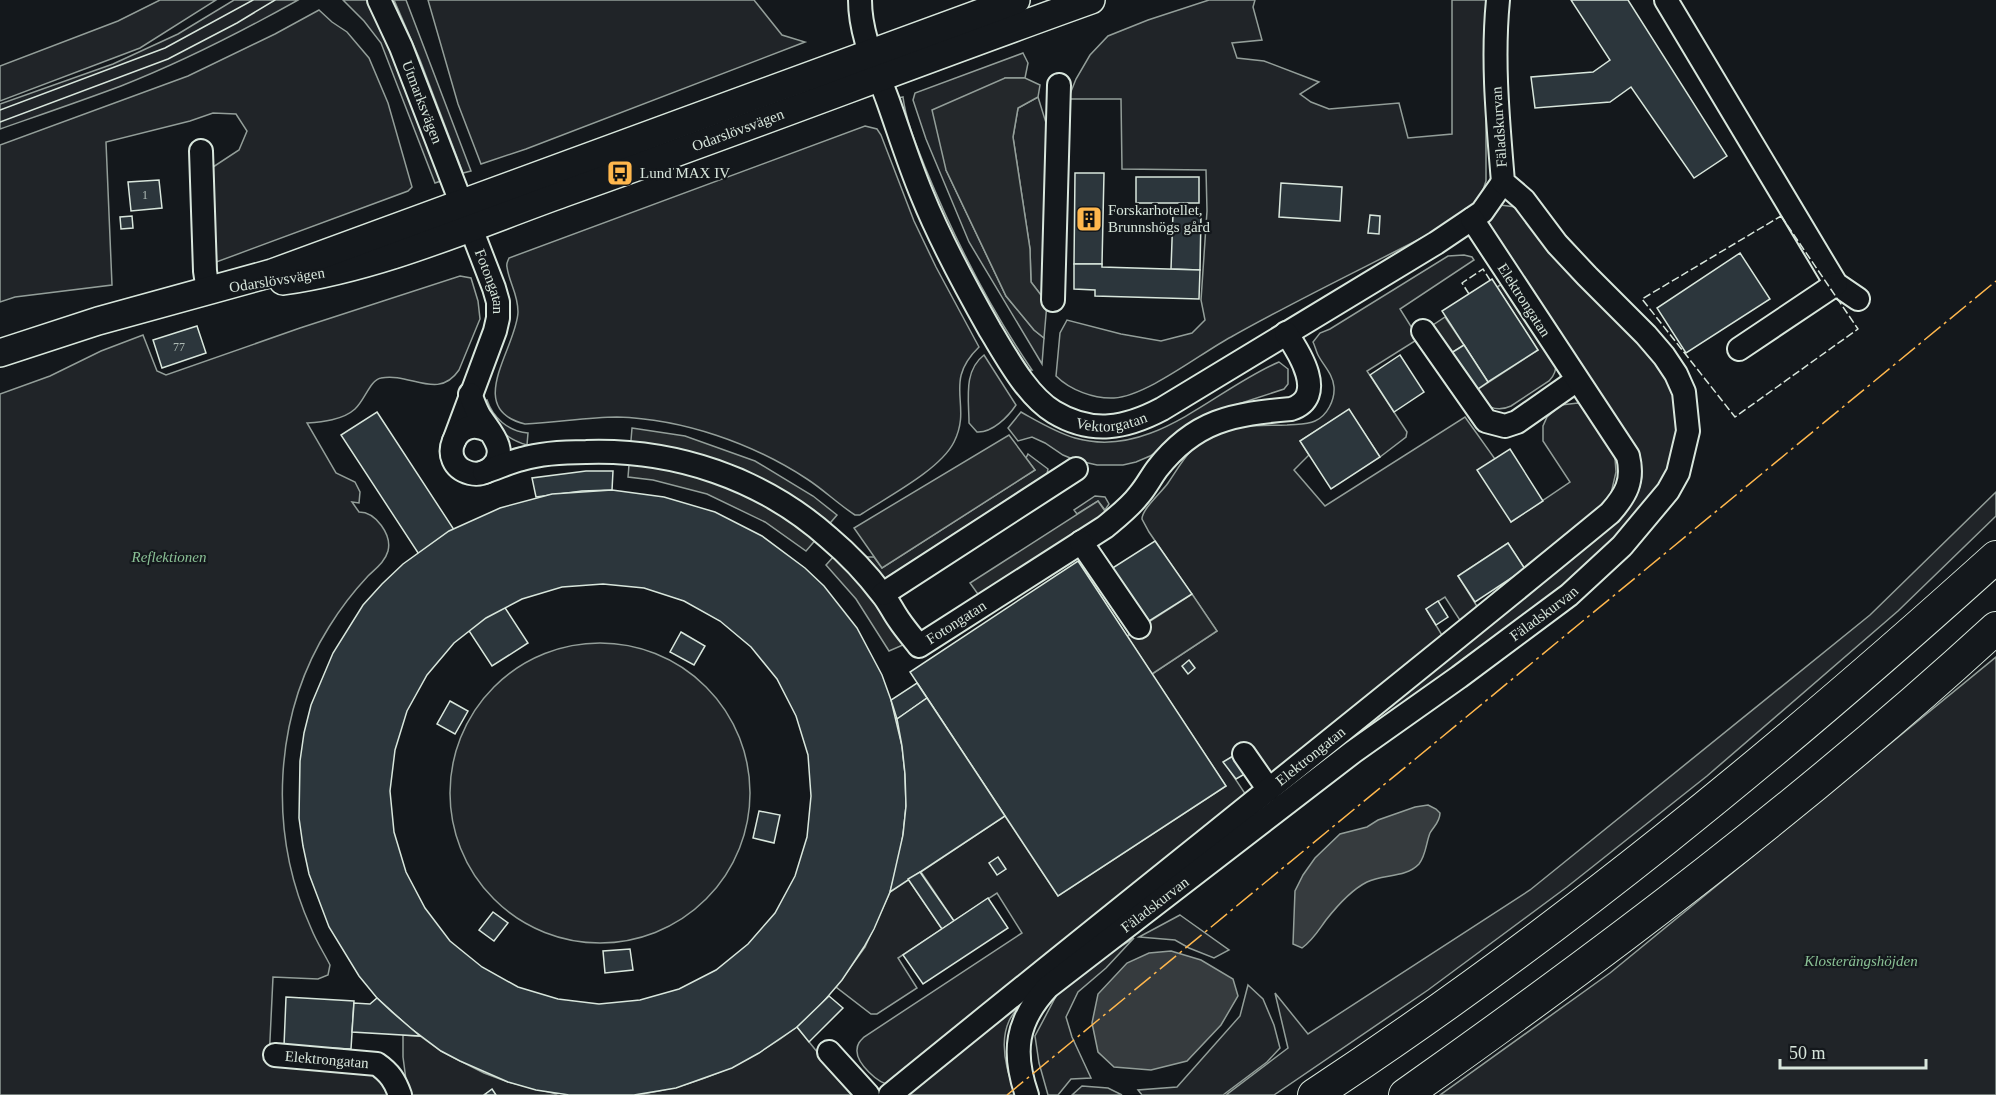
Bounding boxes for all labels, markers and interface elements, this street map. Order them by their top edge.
street label: Utmarksvägen [399,58,446,146]
street label: Fäladskurvan [1488,86,1510,168]
street label: Odarslövsvägen [690,106,787,154]
bus stop icon: Lund MAX IV [605,158,635,188]
place label: Lund MAX IV [640,165,730,181]
house number: 1 [142,188,148,202]
place label: Forskarhotellet, Brunnshögs gård [1108,202,1211,235]
building icon: Forskarhotellet, Brunnshögs gård [1074,204,1104,234]
street label: Fotongatan [472,247,506,314]
street label: Elektrongatan [1494,260,1554,340]
street label: Odarslövsvägen [228,264,326,295]
house number: 77 [173,340,185,354]
street label: Vektorgatan [1074,409,1150,435]
park label: Reflektionen [131,549,206,565]
street label: Fäladskurvan [1507,583,1582,644]
street label: Fotongatan [923,597,989,647]
street label: Elektrongatan [1273,723,1349,789]
street label: Fäladskurvan [1118,873,1192,936]
park label: Klosterängshöjden [1803,953,1918,969]
scale bar [1780,1032,1926,1070]
text: 50 m [1789,1043,1826,1063]
street label: Elektrongatan [284,1048,370,1071]

